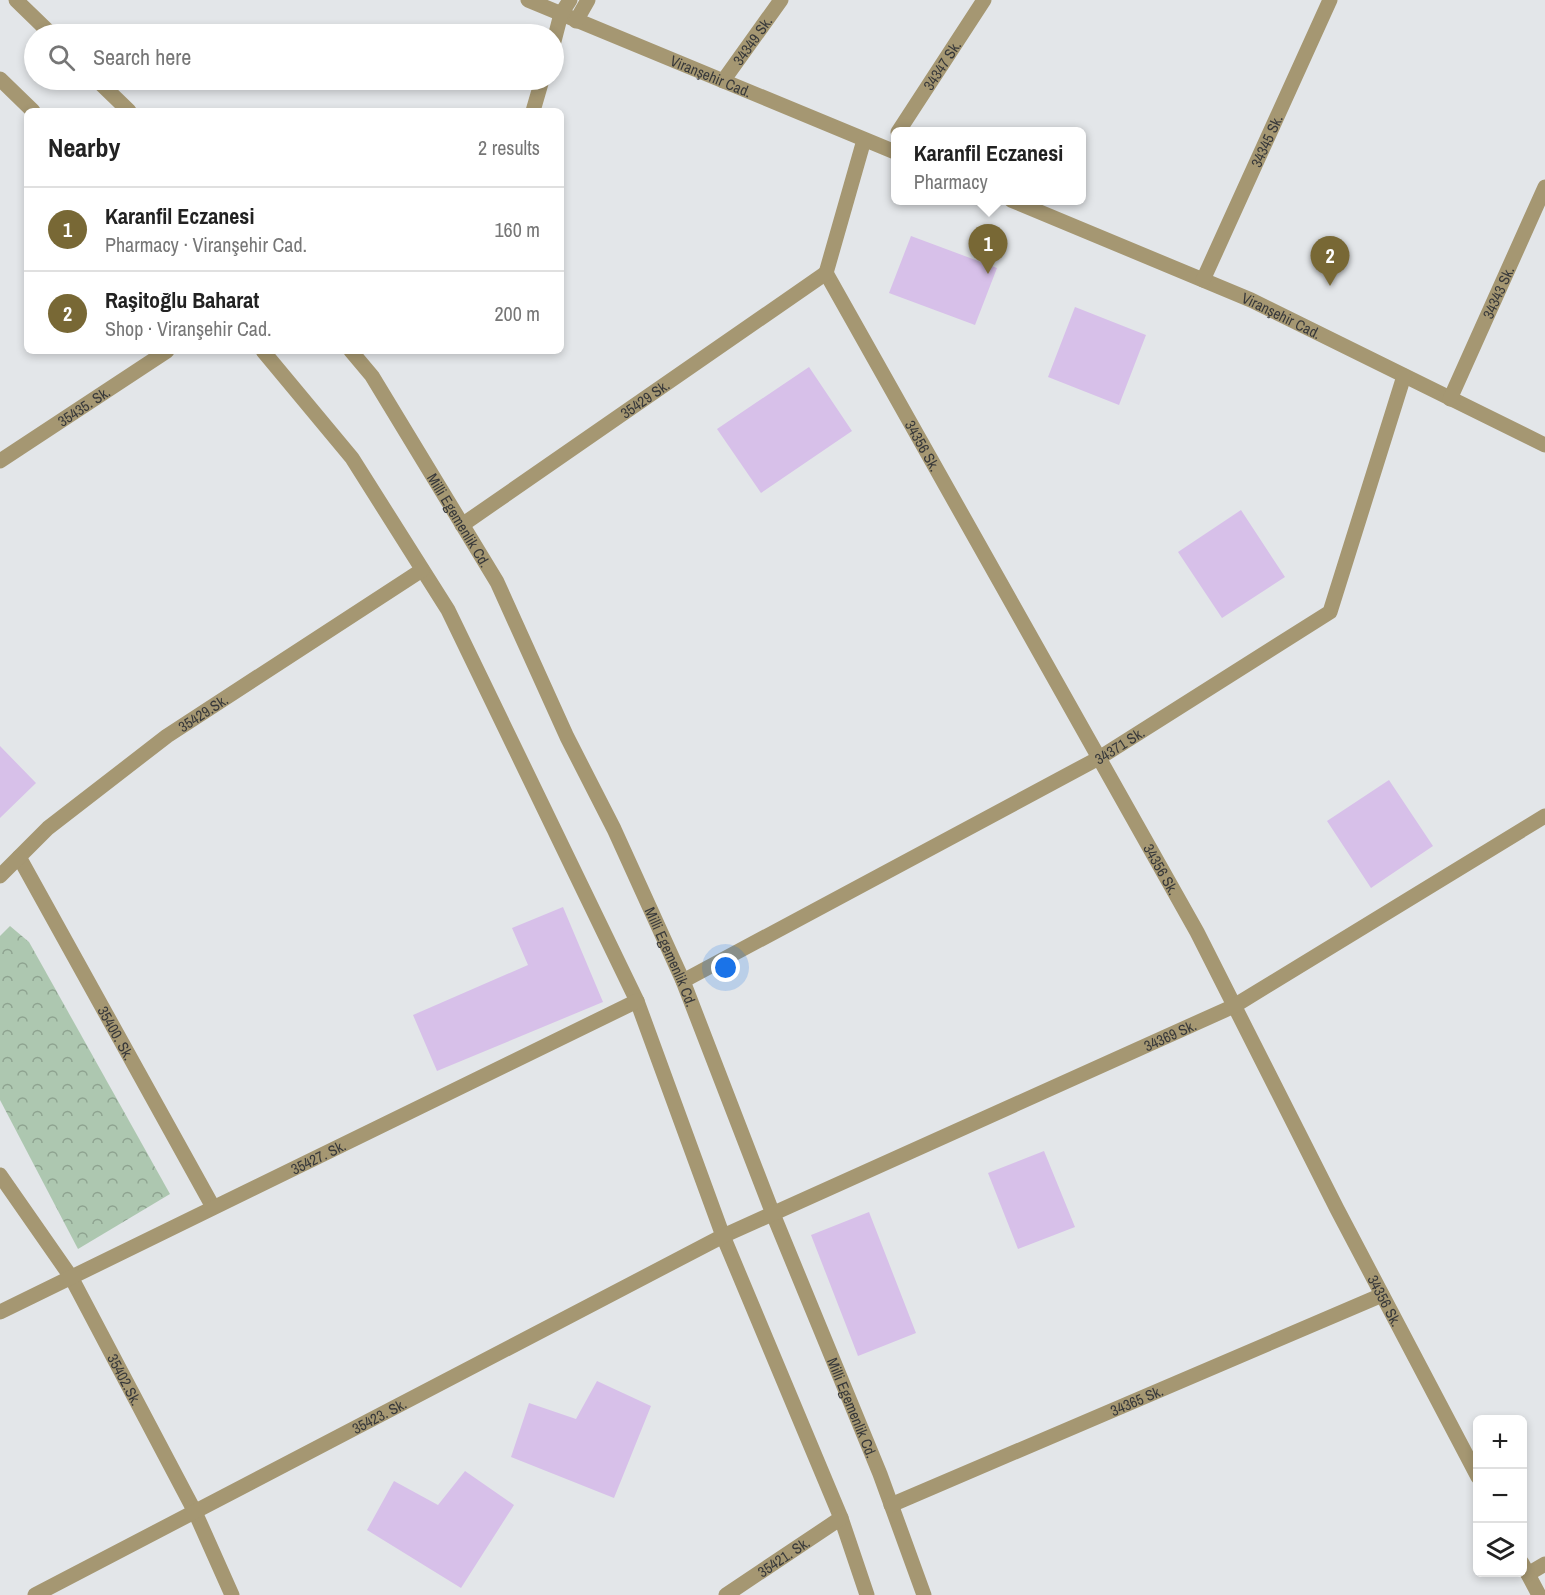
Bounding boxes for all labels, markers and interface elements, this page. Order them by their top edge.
street label: 34349 Sk. [727,12,777,69]
search box [24,24,564,90]
street label: 34347 Sk. [918,36,966,94]
icon: search [45,41,78,74]
text: Search here [93,42,191,72]
street label: Viranşehir Cad. [667,50,755,102]
street label: 34345 Sk. [1245,111,1287,170]
popup [891,127,1086,205]
text: Nearby [48,130,120,165]
text: 2 results [478,134,540,161]
text: Karanfil Eczanesi [914,138,1063,168]
text: Pharmacy [914,168,988,195]
text: Karanfil Eczanesi [105,201,254,231]
text: 1 [63,216,72,243]
text: 160 m [494,216,540,243]
pin: 1 [968,224,1008,274]
text: Pharmacy · Viranşehir Cad. [105,231,307,258]
pin: 2 [1310,236,1350,286]
street label: 34343 Sk. [1477,263,1519,322]
text: Raşitoğlu Baharat [105,285,259,315]
street label: Viranşehir Cad. [1239,287,1325,343]
text: 2 [63,300,72,327]
text: 200 m [494,300,540,327]
text: Shop · Viranşehir Cad. [105,315,272,342]
street label: 35429 Sk. [616,374,673,423]
street label: 35435. Sk. [53,381,114,431]
street label: 34356 Sk. [900,416,946,475]
street label: Milli Egemenlik Cd. [423,469,496,571]
street label: 35429.Sk. [174,689,232,737]
street label: 34371 Sk. [1091,721,1148,769]
street label: 34356 Sk. [1139,840,1184,898]
street label: Milli Egemenlik Cd. [640,904,702,1009]
your location [711,953,740,982]
street label: 35400. Sk. [93,1002,140,1064]
street label: 34369 Sk. [1140,1014,1199,1056]
street label: 35427. Sk. [287,1134,349,1179]
street label: 34356 Sk. [1363,1271,1407,1330]
street label: 35402.Sk. [103,1350,147,1409]
street label: Milli Egemenlik Cd. [823,1354,883,1461]
street label: 34365 Sk. [1107,1379,1166,1421]
street label: 35423. Sk. [348,1393,410,1438]
map controls [1473,1415,1527,1577]
button: + [1473,1415,1527,1469]
button: − [1473,1469,1527,1523]
button: layers [1473,1523,1527,1577]
street label: 35421. Sk. [753,1532,814,1582]

